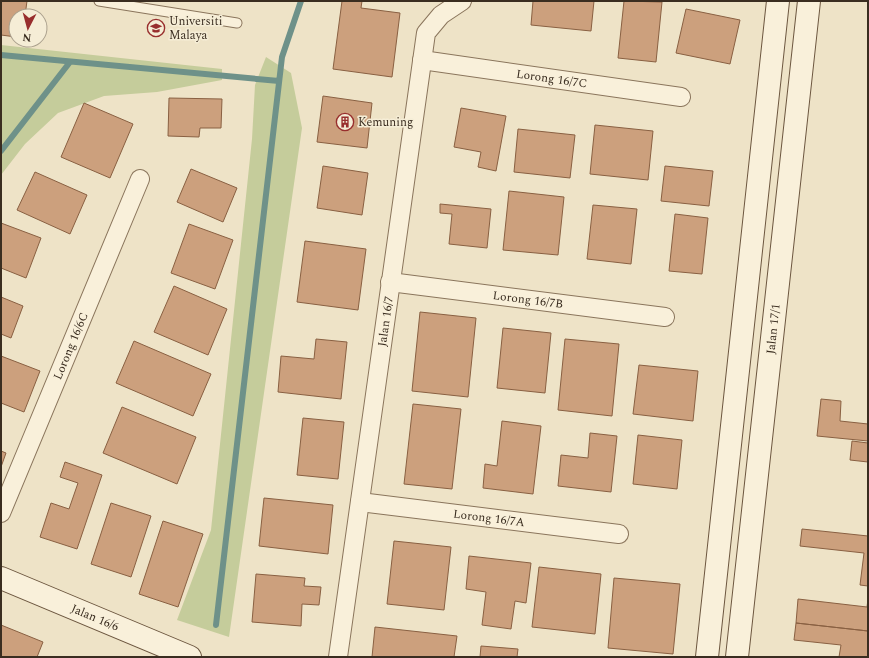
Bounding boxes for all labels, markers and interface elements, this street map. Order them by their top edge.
north arrow [8,8,48,48]
place label: Universiti Malaya [169,12,223,45]
school or university icon: Universiti Malaya [146,18,166,38]
text: N [22,29,32,46]
street label: Lorong 16/7C [515,65,588,93]
building icon: Kemuning [335,112,355,132]
place label: Kemuning [358,113,413,132]
street label: Lorong 16/7B [492,286,564,314]
street label: Jalan 16/7 [373,295,399,348]
street label: Jalan 17/1 [761,303,786,355]
street label: Lorong 16/6C [48,309,94,383]
street label: Lorong 16/7A [452,505,526,532]
street label: Jalan 16/6 [68,599,122,636]

